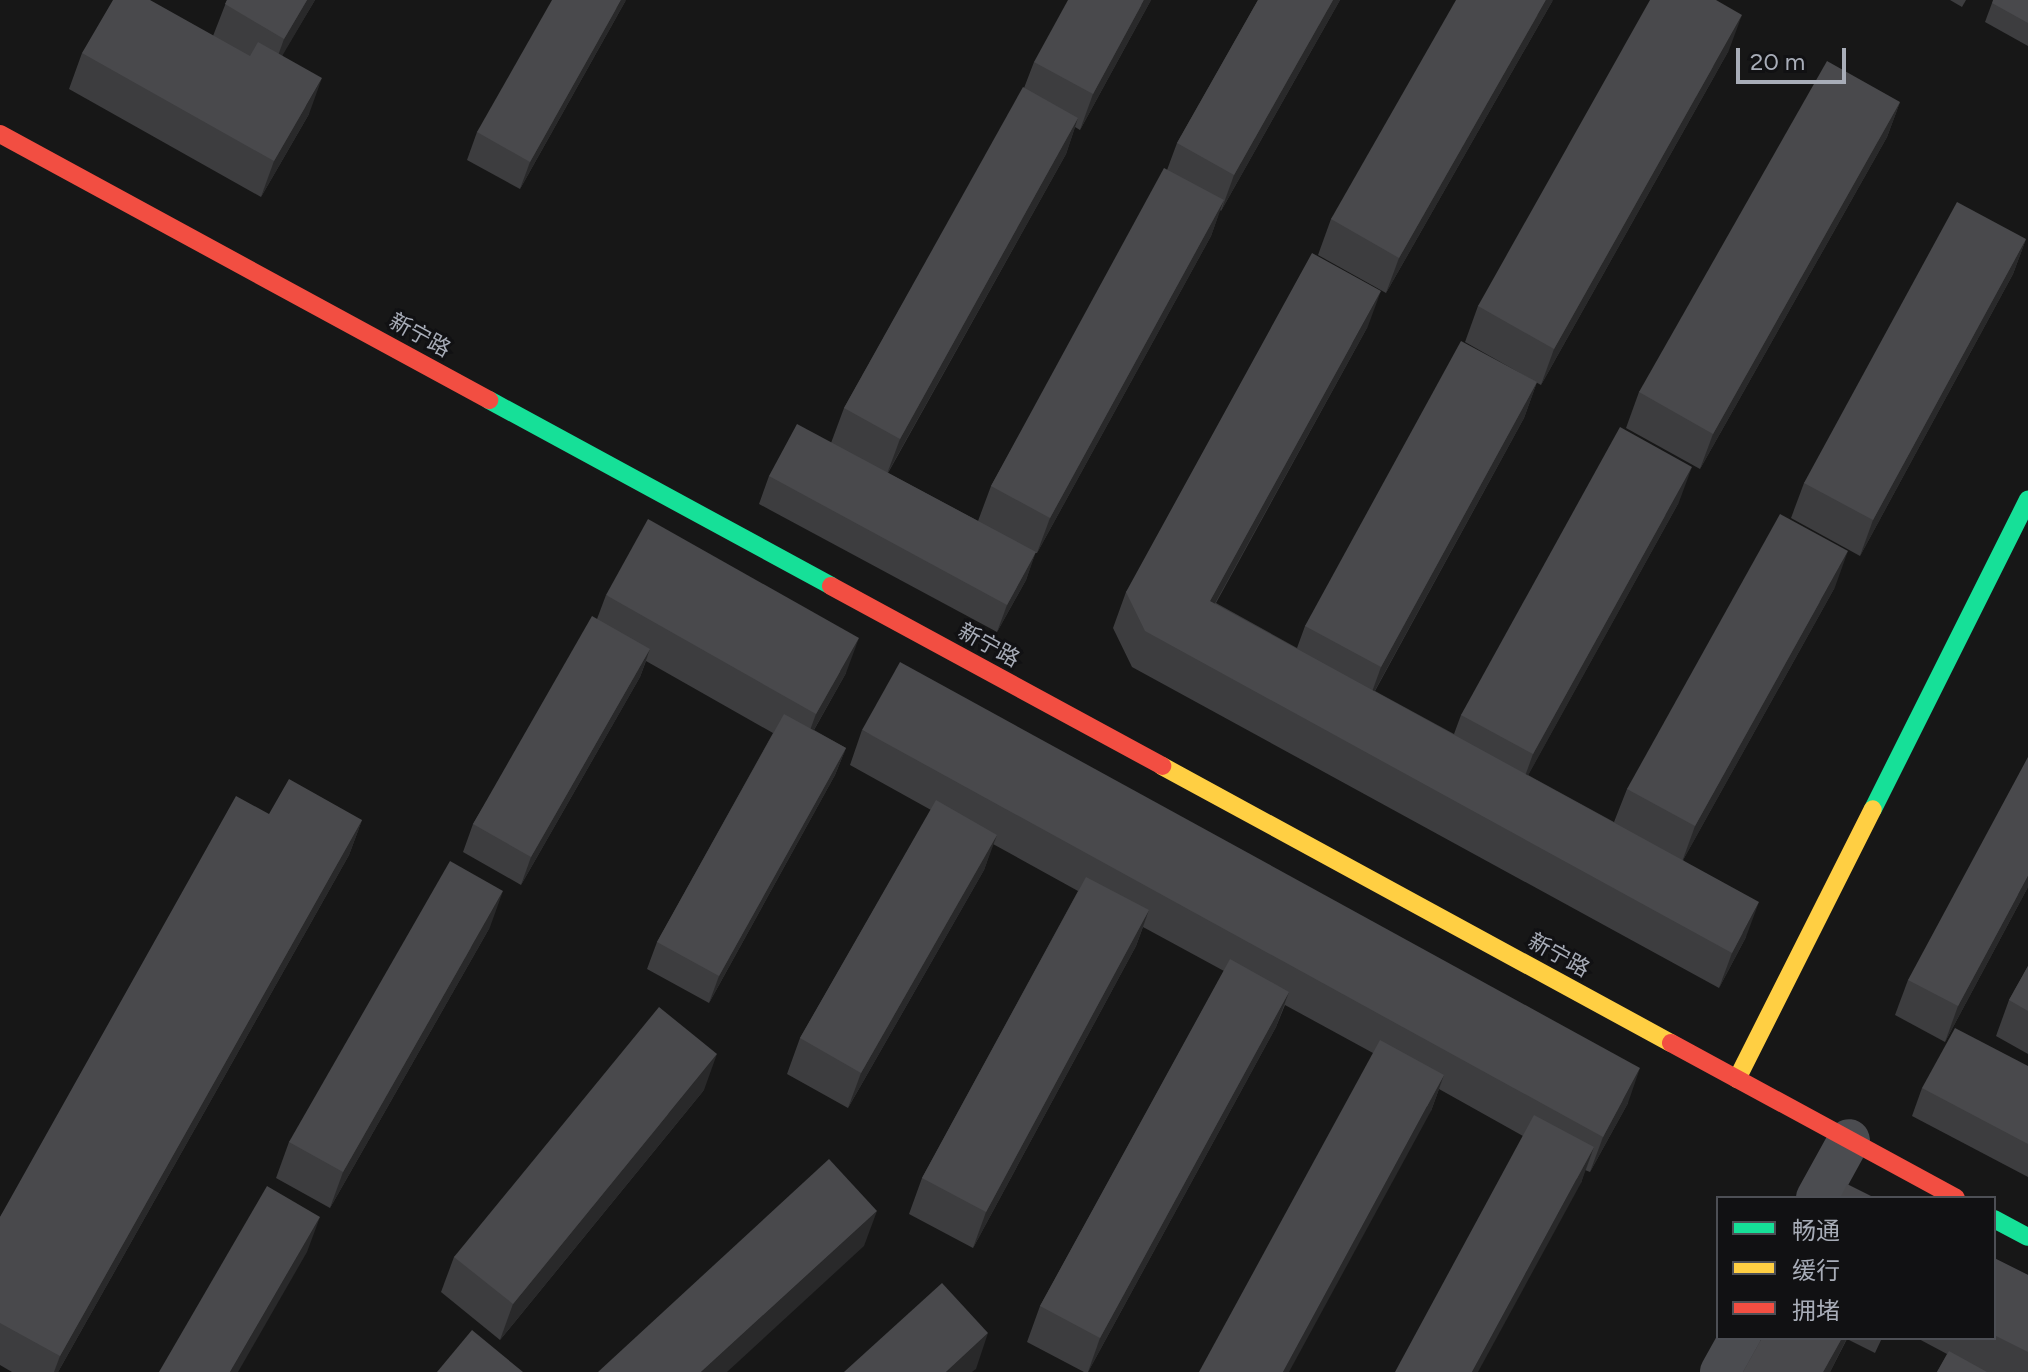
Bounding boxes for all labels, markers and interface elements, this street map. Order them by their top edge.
scale bar [1740,32,1850,82]
text: 20 m [1750,47,1805,76]
street label: 新宁路 [385,307,455,363]
street label: 新宁路 [954,617,1024,673]
street label: 新宁路 [1524,927,1594,983]
legend [1716,1196,1996,1340]
text: 畅通 [1792,1216,1840,1245]
text: 缓行 [1792,1256,1840,1285]
text: 拥堵 [1792,1296,1840,1325]

